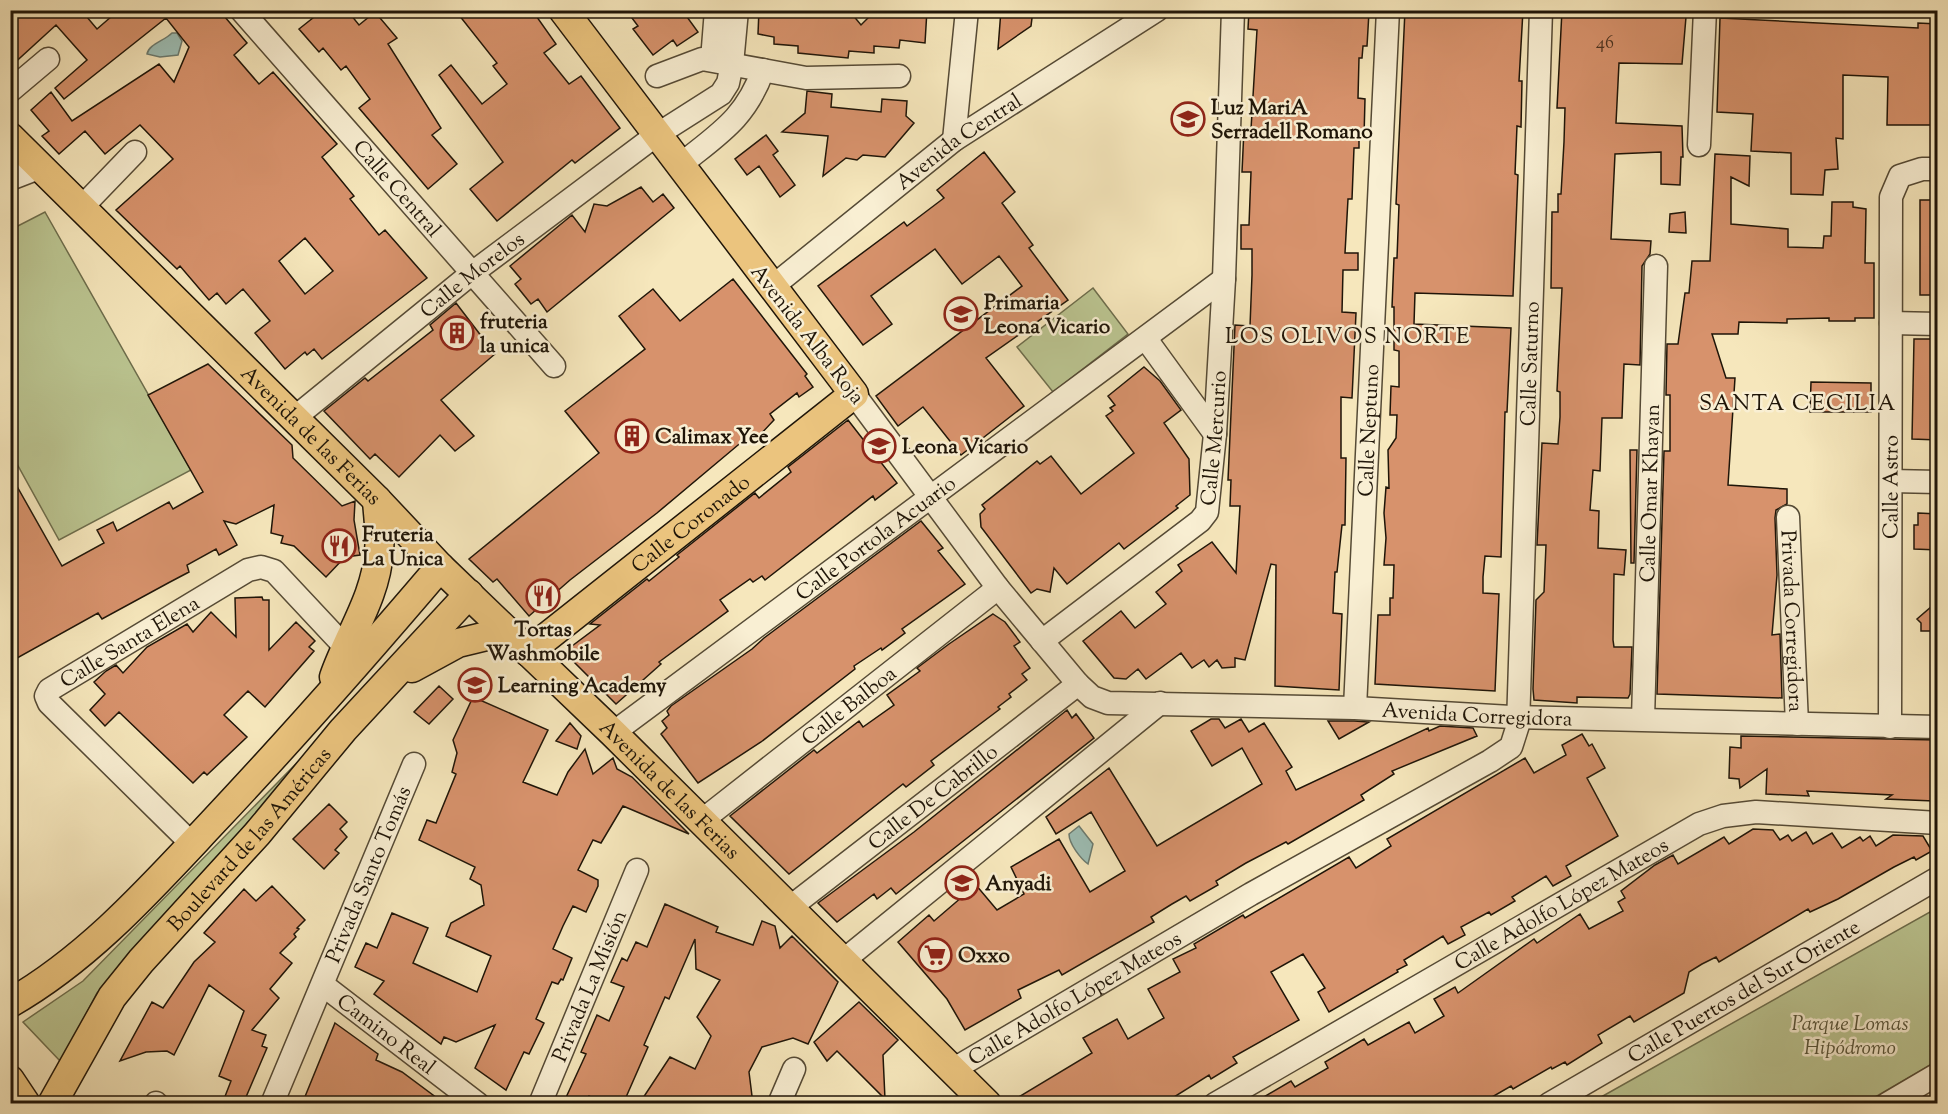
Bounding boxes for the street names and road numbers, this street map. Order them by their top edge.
street label: Avenida Central [890,87,1029,198]
street label: Calle Central [345,134,447,245]
street label: Calle Morelos [414,226,532,327]
street label: Avenida Alba Roja [742,259,871,412]
street label: Calle Saturno [1515,301,1549,427]
street label: Avenida de las Ferias [233,360,387,513]
street label: Calle Neptuno [1352,363,1388,497]
street label: Calle Mercurio [1195,370,1236,507]
street label: Calle Omar Khayan [1634,403,1669,583]
street label: Calle Astro [1877,435,1908,539]
street label: Calle Coronado [626,469,757,582]
street label: Calle Portola Acuario [790,470,963,609]
street label: Privada Corregidora [1772,529,1809,713]
street label: Calle Santa Elena [55,589,206,697]
street label: Calle Balboa [796,660,904,754]
street label: Avenida Corregidora [1381,697,1573,735]
street label: Avenida de las Ferias [591,714,746,868]
street label: Calle De Cabrillo [862,738,1005,859]
street label: Boulevard de las Américas [162,742,340,939]
street label: Privada Santo Tomás [320,782,420,968]
street label: Calle Adolfo López Mateos [1449,832,1675,979]
street label: Privada La Misión [546,906,636,1067]
street label: Calle Puertos del Sur Oriente [1623,913,1866,1072]
street label: Calle Adolfo López Mateos [963,925,1188,1074]
street label: Camino Real [329,988,441,1083]

